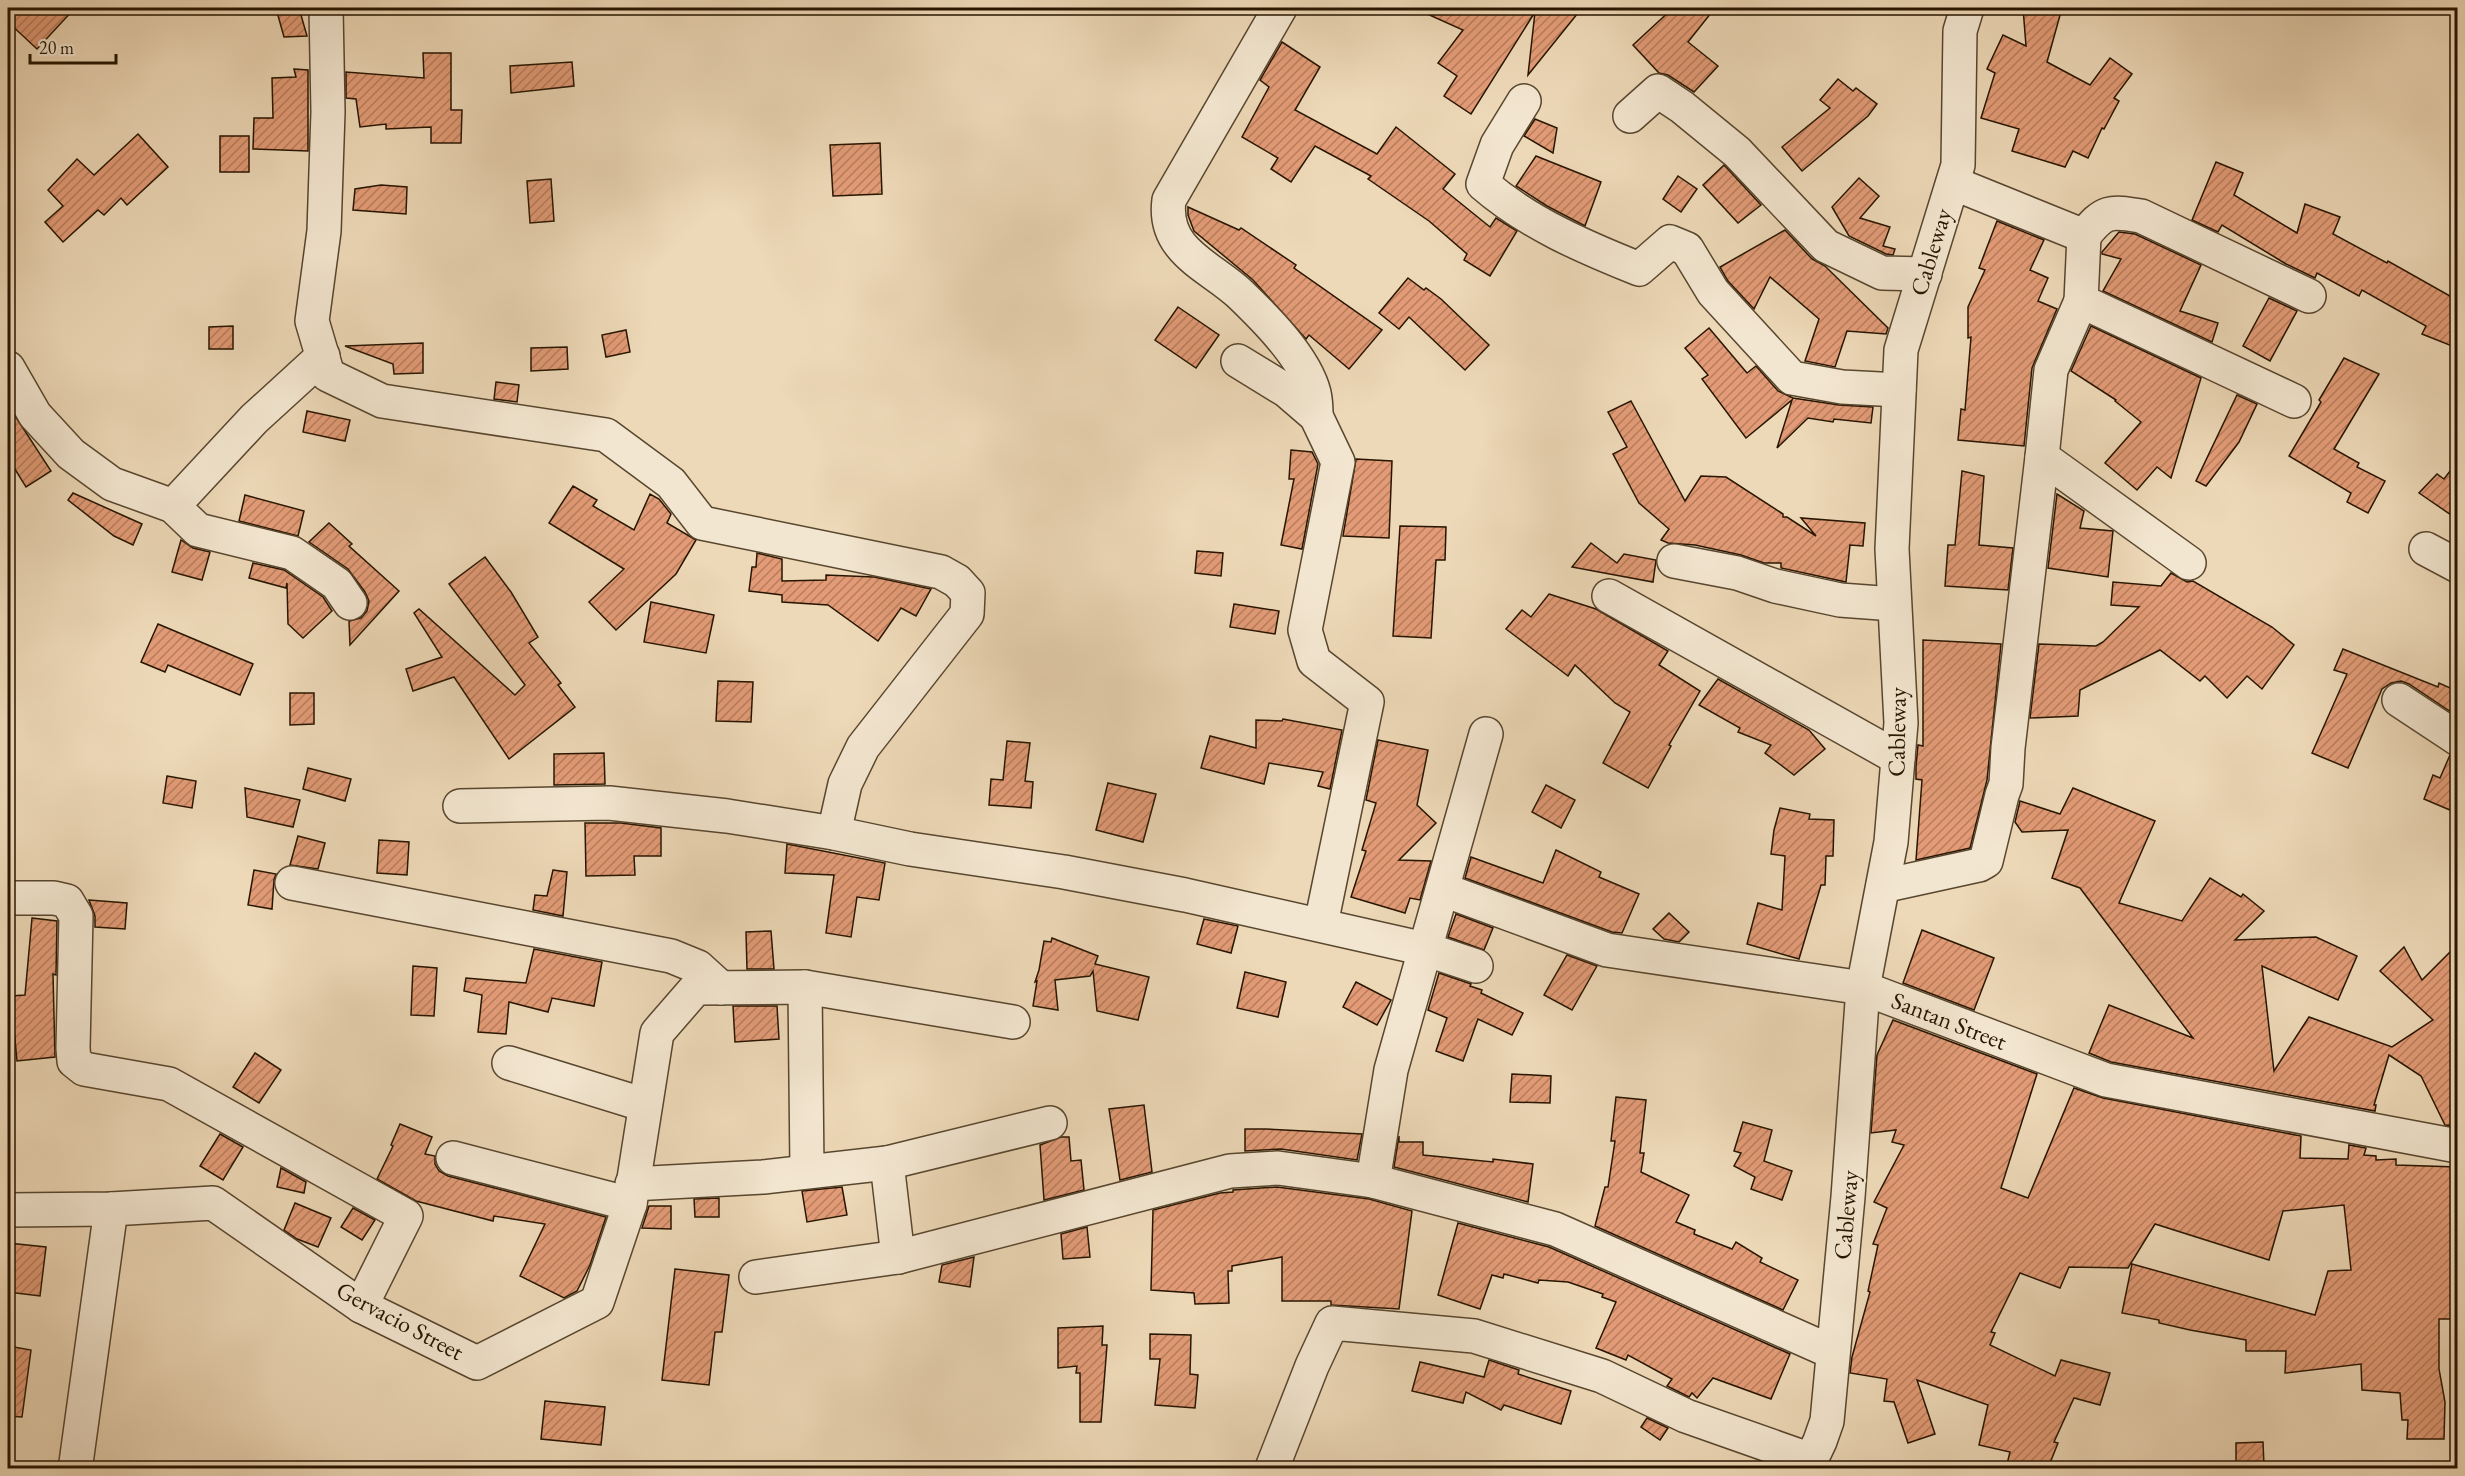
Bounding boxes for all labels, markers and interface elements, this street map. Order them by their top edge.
scale bar [30,27,116,65]
text: 20 m [39,36,74,59]
street label: Cableway [1903,204,1959,299]
street label: Cableway [1880,686,1913,777]
street label: Santan Street [1887,984,2012,1057]
street label: Cableway [1826,1168,1865,1261]
street label: Gervacio Street [331,1274,470,1367]

